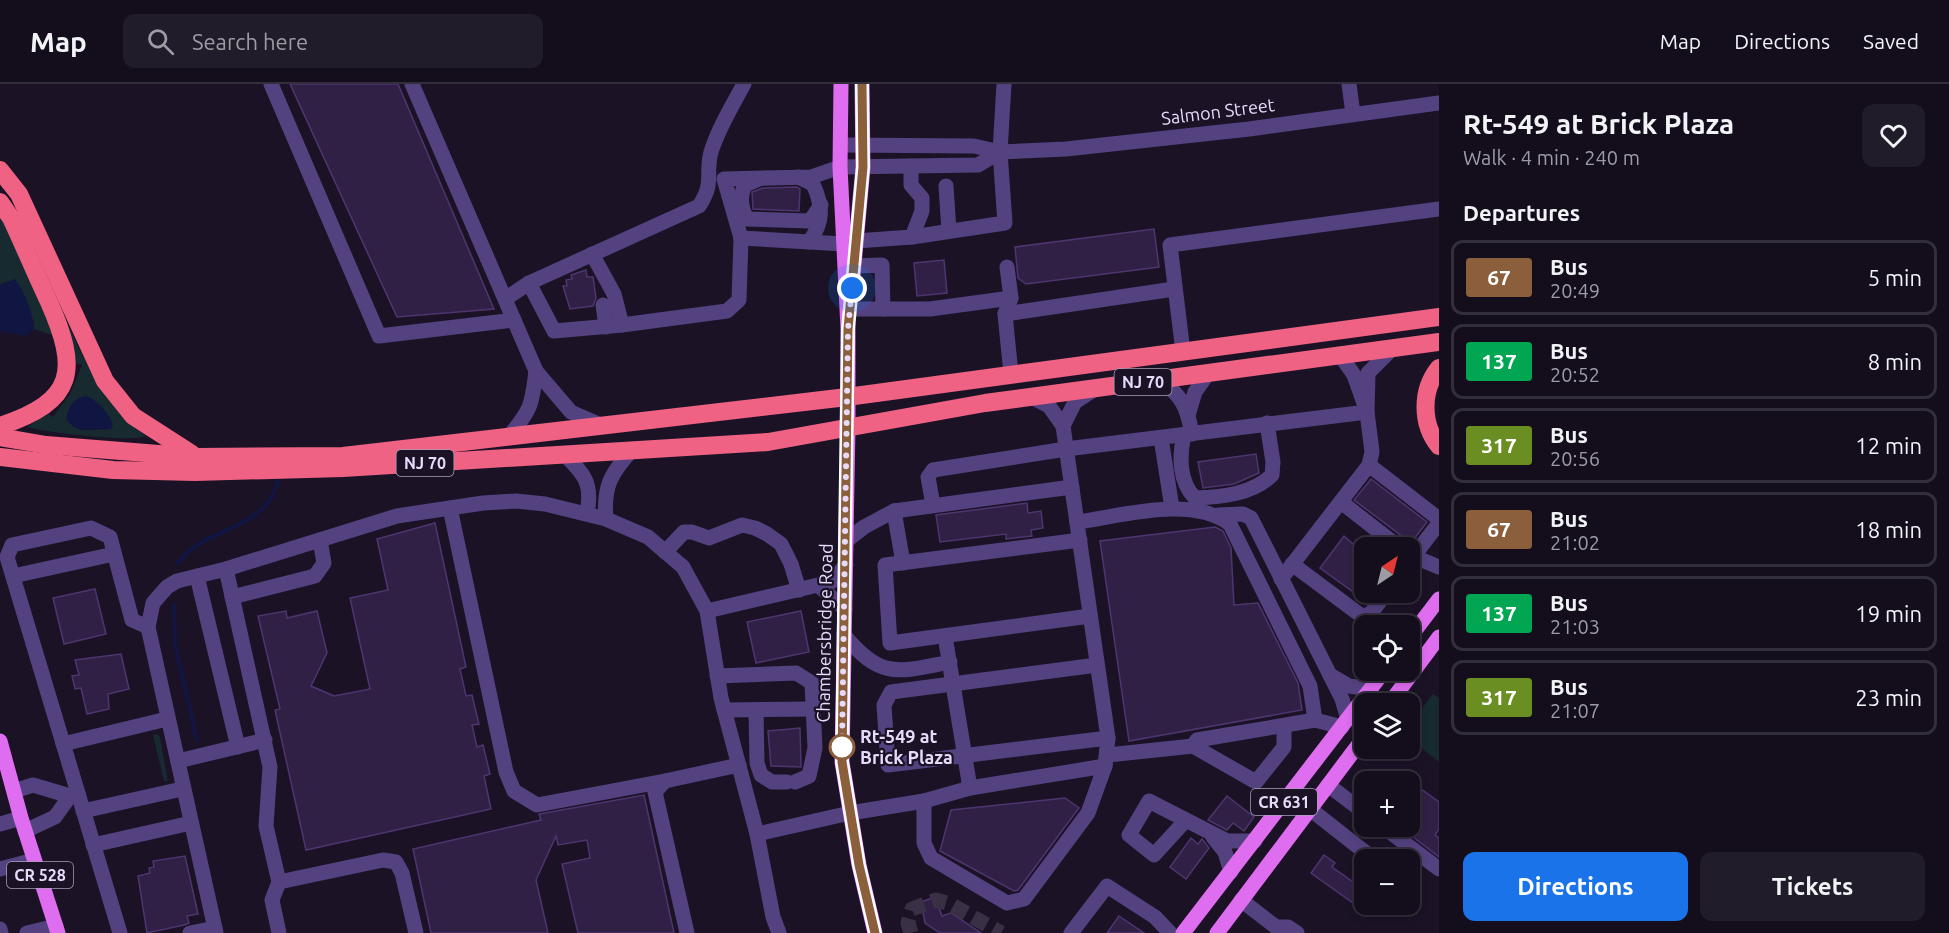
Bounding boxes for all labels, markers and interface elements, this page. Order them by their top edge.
search box [123,14,543,68]
icon: search [144,25,177,58]
text: Map [30,26,87,57]
text: Search here [192,29,308,54]
text: Map [1660,29,1701,53]
text: Directions [1734,29,1830,53]
text: Saved [1863,29,1919,53]
street label: Salmon Street [1160,94,1276,128]
button: heart [1862,104,1925,167]
text: Rt-549 at Brick Plaza [1463,108,1734,139]
text: Walk · 4 min · 240 m [1463,146,1640,169]
text: Departures [1463,200,1580,225]
text: Bus [1550,254,1588,279]
text: 67 [1487,265,1511,289]
text: 5 min [1868,265,1922,290]
your location [837,273,867,303]
text: 20:49 [1550,279,1600,302]
text: Bus [1550,338,1588,363]
text: 137 [1481,349,1517,373]
text: 8 min [1868,349,1922,374]
text: 20:52 [1550,363,1600,386]
road number: NJ 70 [1114,369,1172,395]
text: Bus [1550,422,1588,447]
text: 317 [1481,433,1517,457]
text: 12 min [1855,433,1922,458]
text: 20:56 [1550,447,1600,470]
road number: NJ 70 [396,450,454,476]
text: Bus [1550,506,1588,531]
text: 67 [1487,517,1511,541]
text: 18 min [1855,517,1922,542]
text: 21:02 [1550,531,1600,554]
north arrow [1354,537,1420,603]
map controls [1354,537,1420,915]
street label: Chambersbridge Road [812,543,836,723]
text: Bus [1550,590,1588,615]
text: 137 [1481,601,1517,625]
text: 19 min [1855,601,1922,626]
button: locate [1354,615,1420,681]
text: 21:03 [1550,615,1600,638]
text: Bus [1550,674,1588,699]
text: 317 [1481,685,1517,709]
text: 23 min [1855,685,1922,710]
button: layers [1354,693,1420,759]
text: 21:07 [1550,699,1600,722]
place label: Rt-549 at Brick Plaza [860,726,953,767]
marker: Rt-549 at Brick Plaza [829,734,855,760]
button: + [1354,771,1420,837]
road number: CR 631 [1251,789,1317,815]
button: − [1354,849,1420,915]
button: Directions [1463,852,1688,921]
button: Tickets [1700,852,1925,921]
road number: CR 528 [7,862,73,888]

